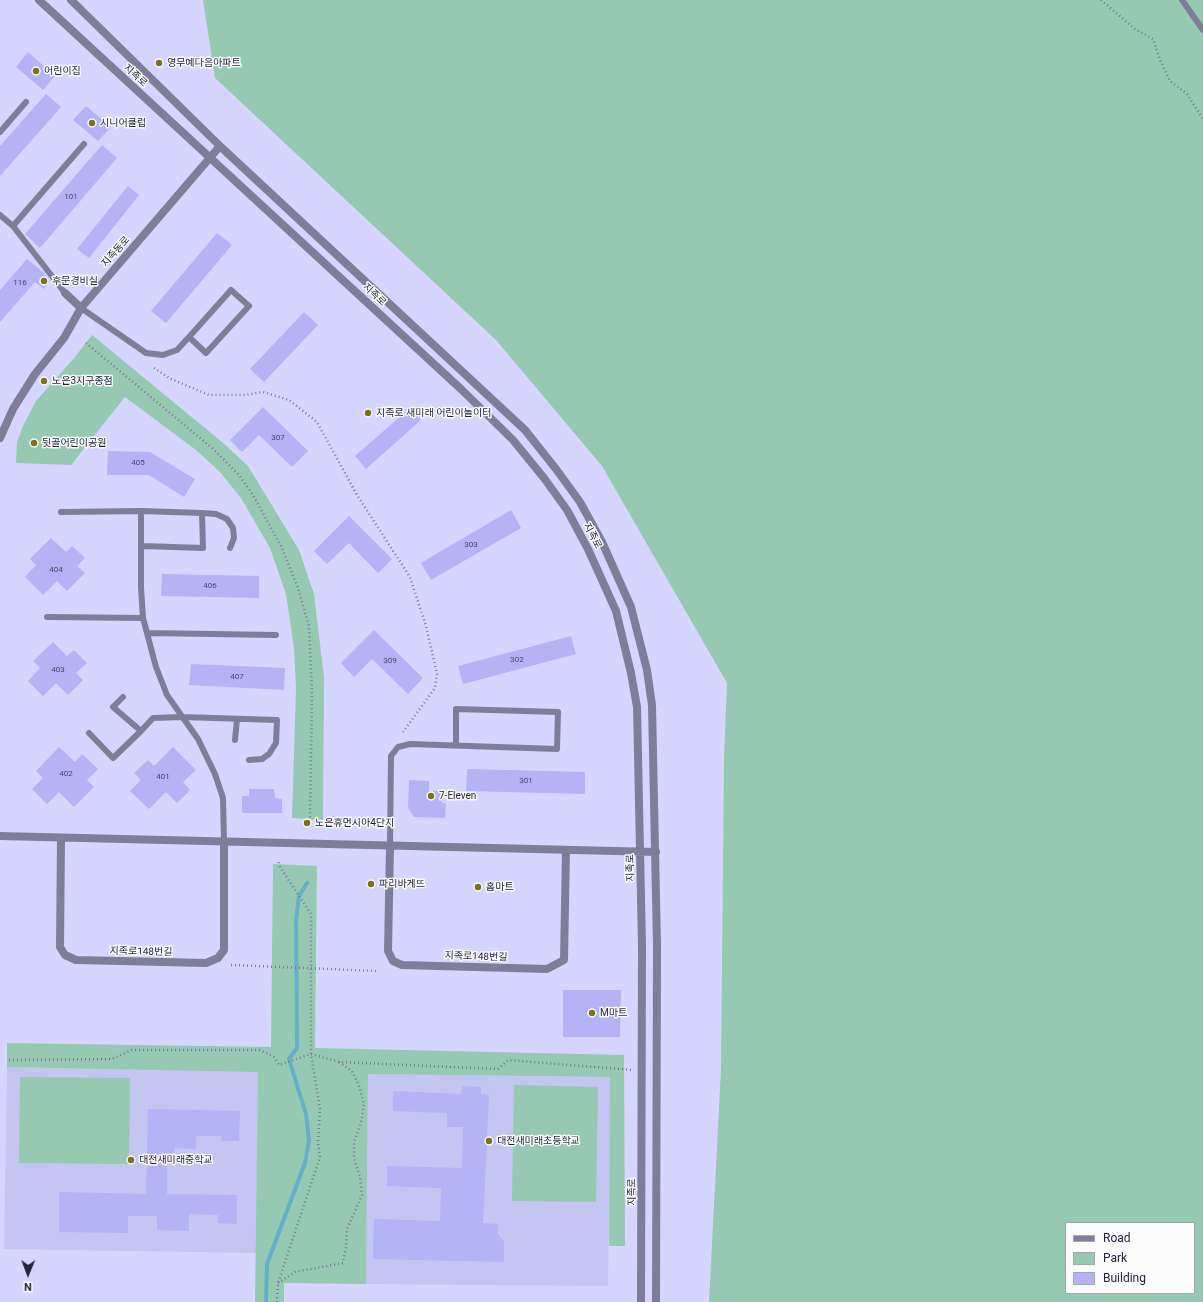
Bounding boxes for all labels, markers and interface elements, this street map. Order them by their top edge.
place label: 영무예다음아파트 [167,57,241,69]
marker: 영무예다음아파트 [154,58,164,68]
street label: 지족로 [121,62,149,90]
place label: 어린이집 [44,65,81,77]
marker: 어린이집 [31,66,41,76]
place label: 시니어클럽 [100,117,146,129]
marker: 시니어클럽 [87,118,97,128]
house number: 101 [64,192,78,202]
street label: 지족동로 [99,234,133,270]
place label: 후문경비실 [52,275,98,287]
marker: 후문경비실 [39,276,49,286]
house number: 116 [13,278,27,288]
street label: 지족로 [360,281,388,309]
place label: 노은3지구종점 [52,375,113,387]
marker: 노은3지구종점 [39,376,49,386]
place label: 지족로 새미래 어린이놀이터 [376,407,491,419]
marker: 지족로 새미래 어린이놀이터 [363,408,373,418]
house number: 307 [271,433,285,443]
place label: 뒷골어린이공원 [42,437,106,449]
marker: 뒷골어린이공원 [29,438,39,448]
house number: 405 [131,458,145,468]
street label: 지족로 [580,521,604,551]
house number: 303 [464,540,478,550]
house number: 404 [49,565,63,575]
house number: 406 [203,581,217,591]
house number: 302 [510,655,524,665]
house number: 309 [383,656,397,666]
house number: 403 [51,665,65,675]
house number: 407 [230,672,244,682]
house number: 402 [59,769,73,779]
house number: 401 [156,772,170,782]
house number: 301 [519,776,533,786]
place label: 7-Eleven [439,790,476,802]
marker: 7-Eleven [426,791,436,801]
place label: 노은휴먼시아4단지 [315,817,394,829]
marker: 노은휴먼시아4단지 [302,818,312,828]
street label: 지족로 [625,854,637,882]
place label: 파리바게뜨 [379,878,425,890]
marker: 파리바게뜨 [366,879,376,889]
place label: 홈마트 [486,881,514,893]
marker: 홈마트 [473,882,483,892]
street label: 지족로148번길 [109,945,173,959]
street label: 지족로148번길 [444,950,508,964]
place label: M마트 [600,1007,627,1019]
marker: M마트 [587,1008,597,1018]
place label: 대전새미래초등학교 [497,1135,580,1147]
marker: 대전새미래초등학교 [484,1136,494,1146]
place label: 대전새미래중학교 [139,1154,213,1166]
marker: 대전새미래중학교 [126,1155,136,1165]
street label: 지족로 [626,1178,638,1206]
legend [1065,1222,1195,1294]
text: Road [1103,1231,1131,1245]
text: Park [1103,1251,1127,1265]
north arrow [8,1254,48,1294]
text: Building [1103,1271,1146,1285]
text: N [24,1280,32,1293]

